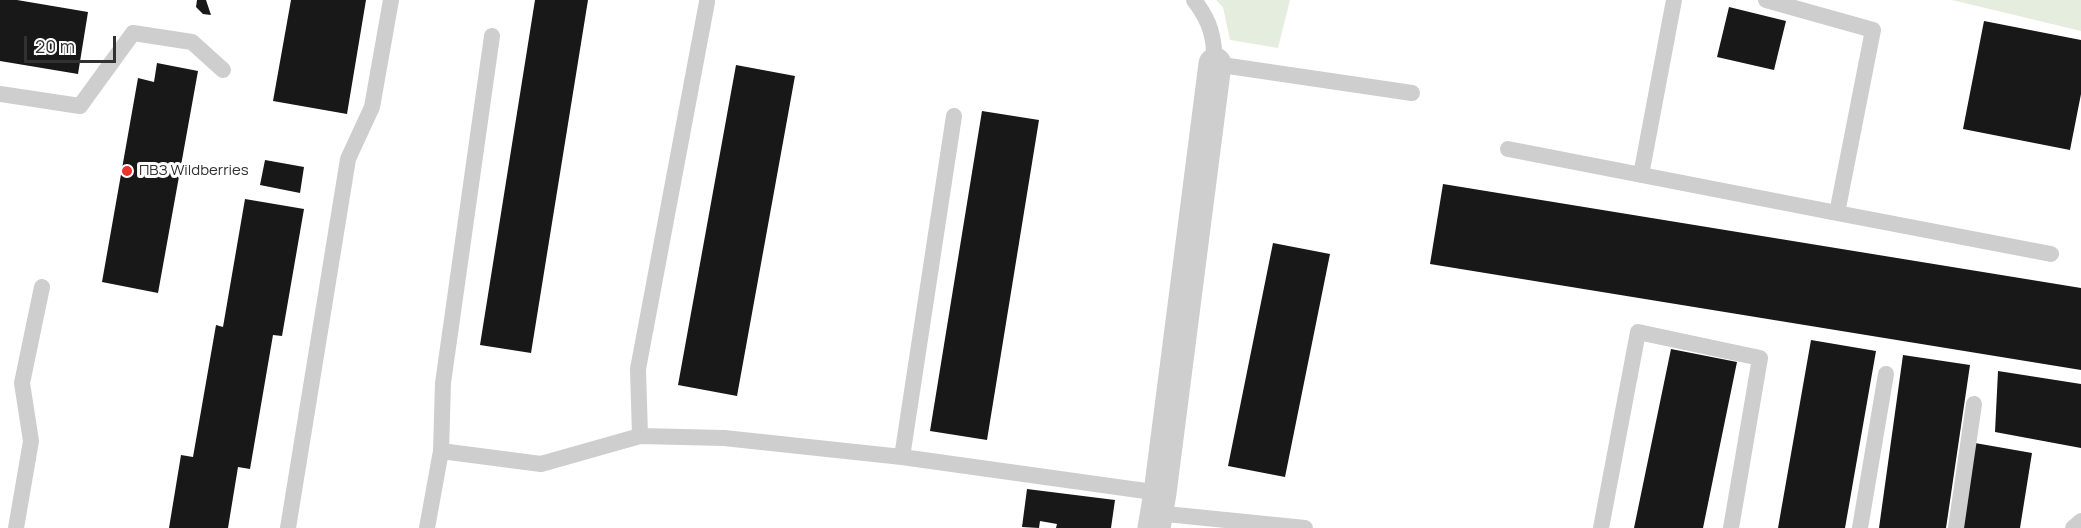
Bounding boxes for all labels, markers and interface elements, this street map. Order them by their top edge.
scale bar [27,24,118,62]
text: 20 m [35,34,75,58]
place label: ПВЗ Wildberries [139,162,249,180]
marker: ПВЗ Wildberries [120,164,134,178]

